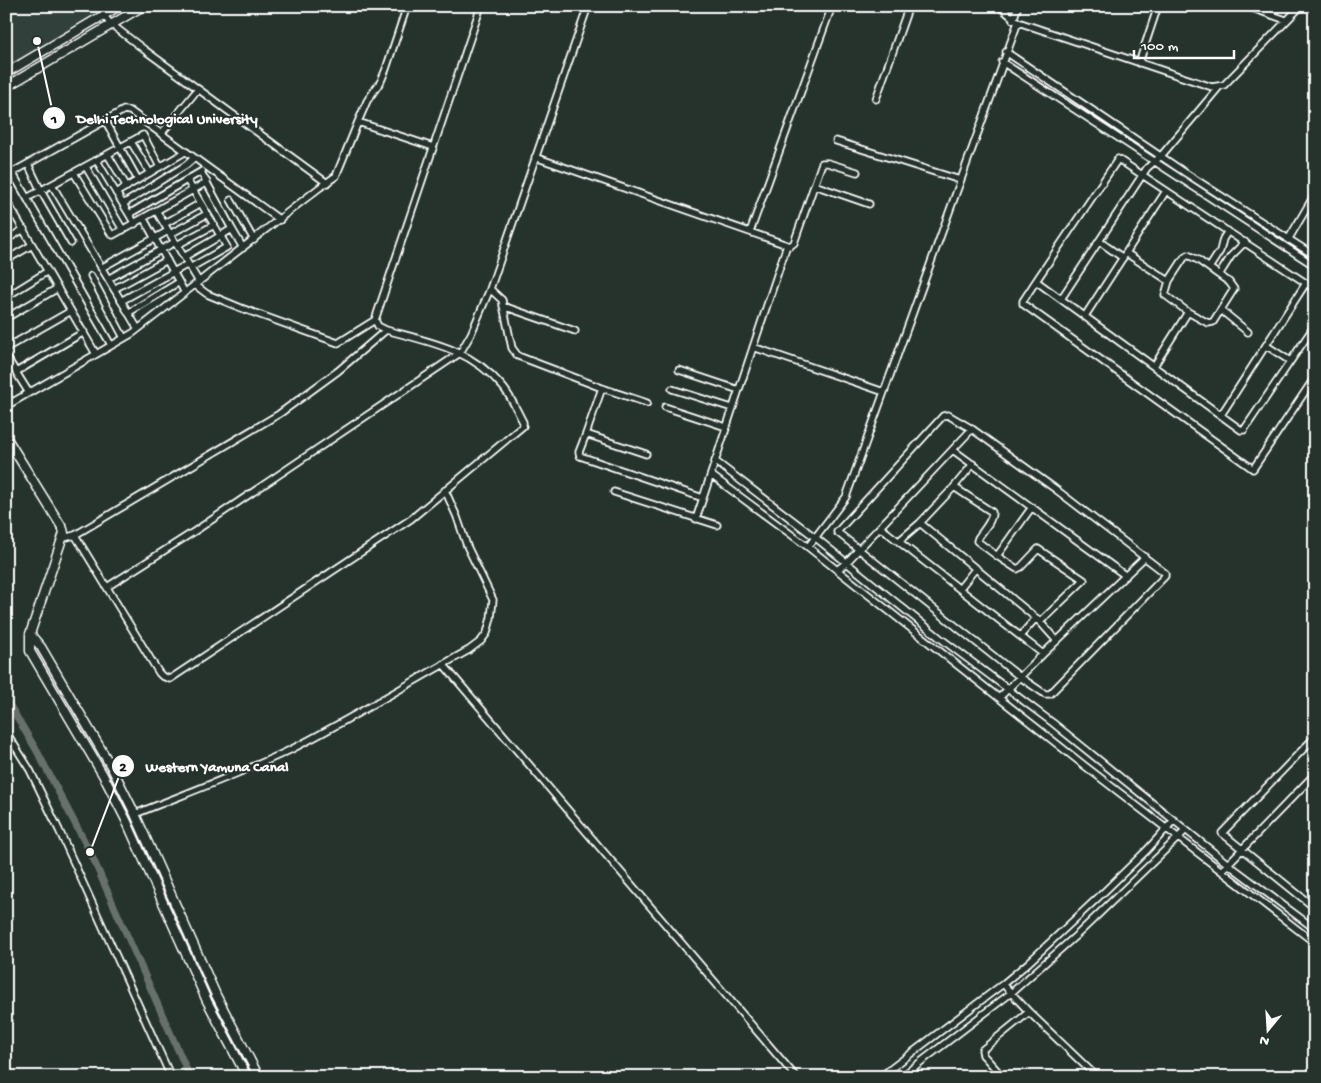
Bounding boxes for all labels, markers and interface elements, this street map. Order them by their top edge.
scale bar [1134,28,1234,60]
text: 100 m [1140,38,1179,56]
callout: Delhi Technological University [41,103,267,133]
text: 1 [50,111,57,129]
text: Delhi Technological University [74,111,258,129]
callout: Western Yamuna Canal [110,751,298,781]
text: 2 [119,759,127,777]
text: Western Yamuna Canal [144,759,289,777]
north arrow [1244,1006,1294,1056]
text: N [1258,1030,1272,1049]

